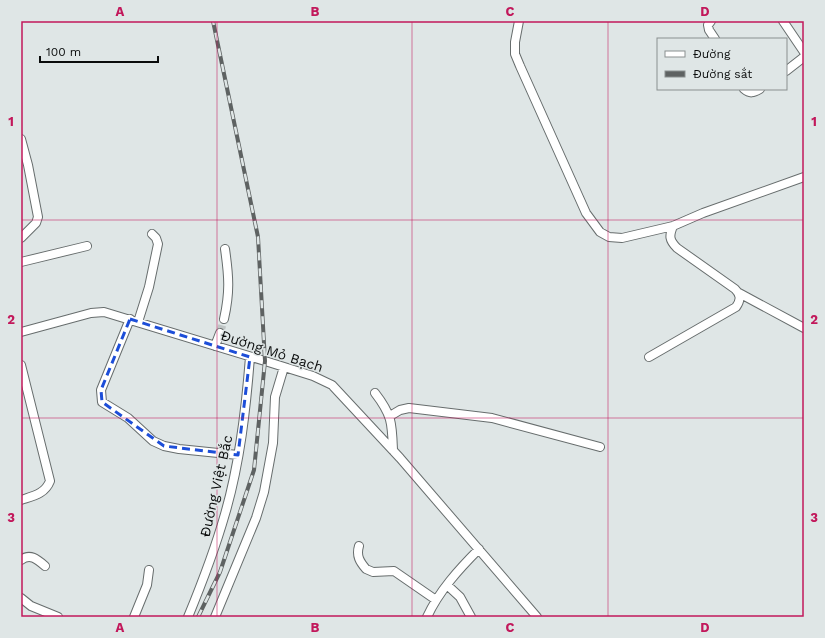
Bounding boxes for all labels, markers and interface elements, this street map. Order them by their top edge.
text: A [116,4,125,19]
text: B [311,4,320,19]
text: C [506,4,515,19]
text: D [700,4,710,19]
scale bar [40,38,158,64]
legend [657,38,787,90]
text: 100 m [46,45,81,59]
text: Đường [693,47,731,61]
text: Đường sắt [693,67,752,81]
text: 1 [8,114,14,129]
text: 1 [811,114,817,129]
text: 2 [7,312,15,327]
text: 2 [810,312,818,327]
street label: Đường Mỏ Bạch [219,327,325,375]
street label: Đường Việt Bắc [197,433,236,538]
text: 3 [7,510,15,525]
text: 3 [810,510,818,525]
text: A [116,620,125,635]
text: B [311,620,320,635]
text: C [506,620,515,635]
text: D [700,620,710,635]

